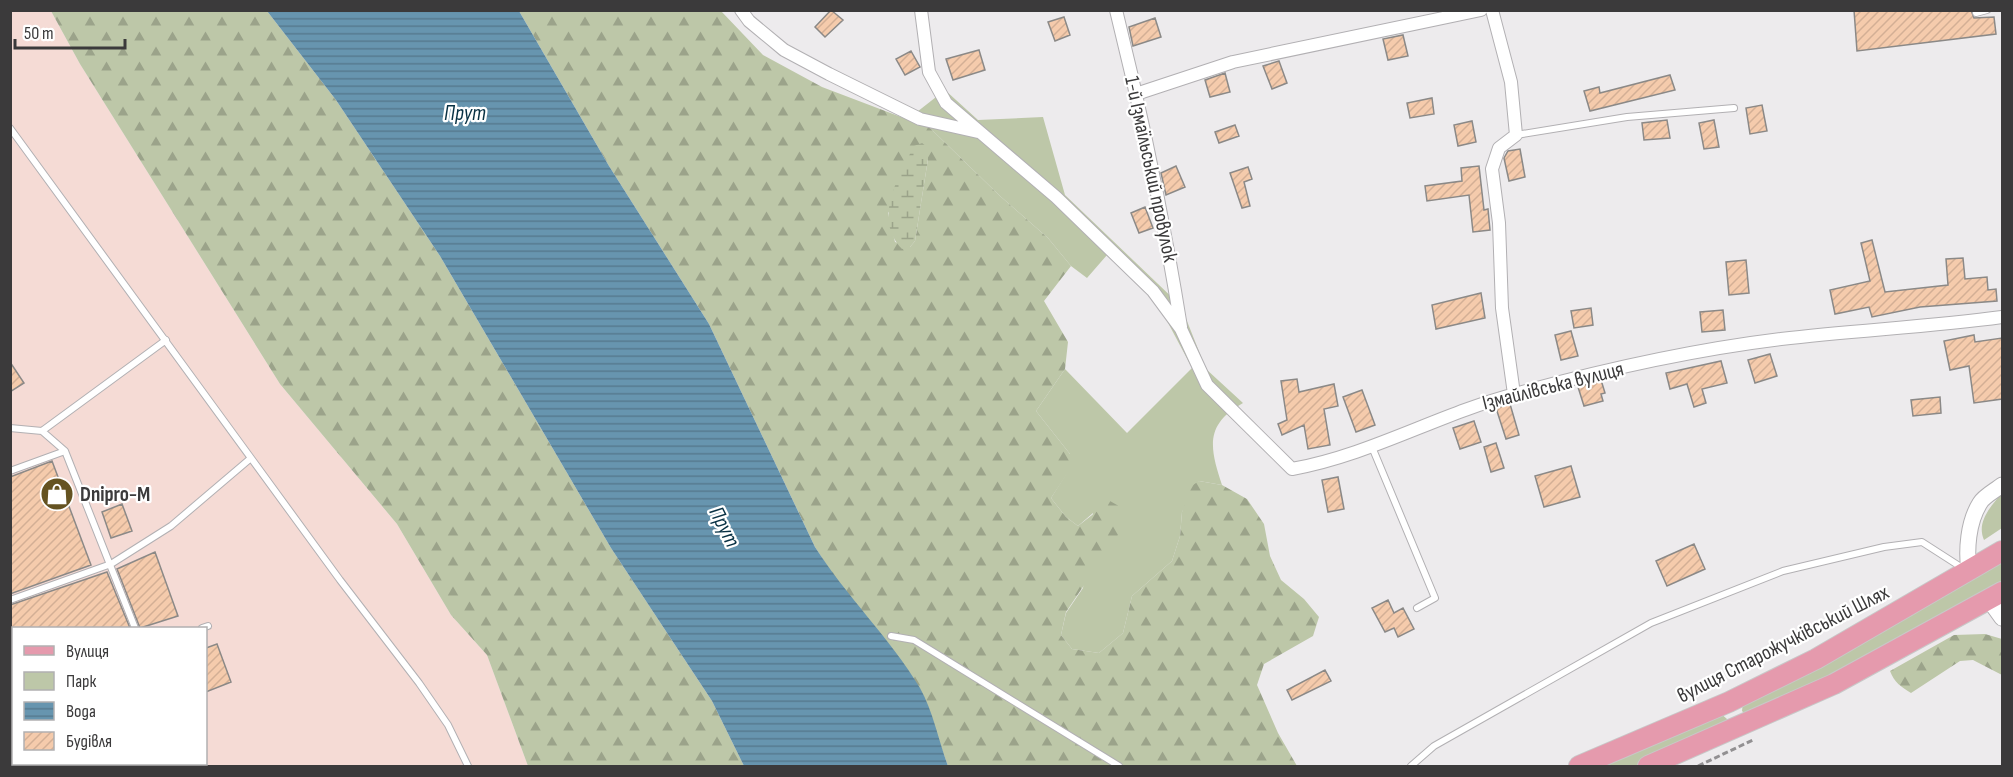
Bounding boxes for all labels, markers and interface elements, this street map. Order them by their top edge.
scale bar [15,12,124,50]
text: 50 m [24,23,54,44]
street label: 1-й Ізмаїльський провулок [1119,74,1183,264]
water label: Прут [444,100,486,127]
street label: Ізмайлівська вулиця [1480,356,1626,416]
shop icon: Dnipro-M [39,476,75,512]
place label: Dnipro-M [80,482,150,507]
water label: Прут [702,502,746,552]
street label: вулиця Старожучківський Шлях [1673,580,1893,708]
legend [12,627,207,765]
text: Вулиця [66,641,109,662]
text: Парк [66,671,97,692]
text: Вода [66,701,96,722]
text: Будівля [66,731,112,752]

